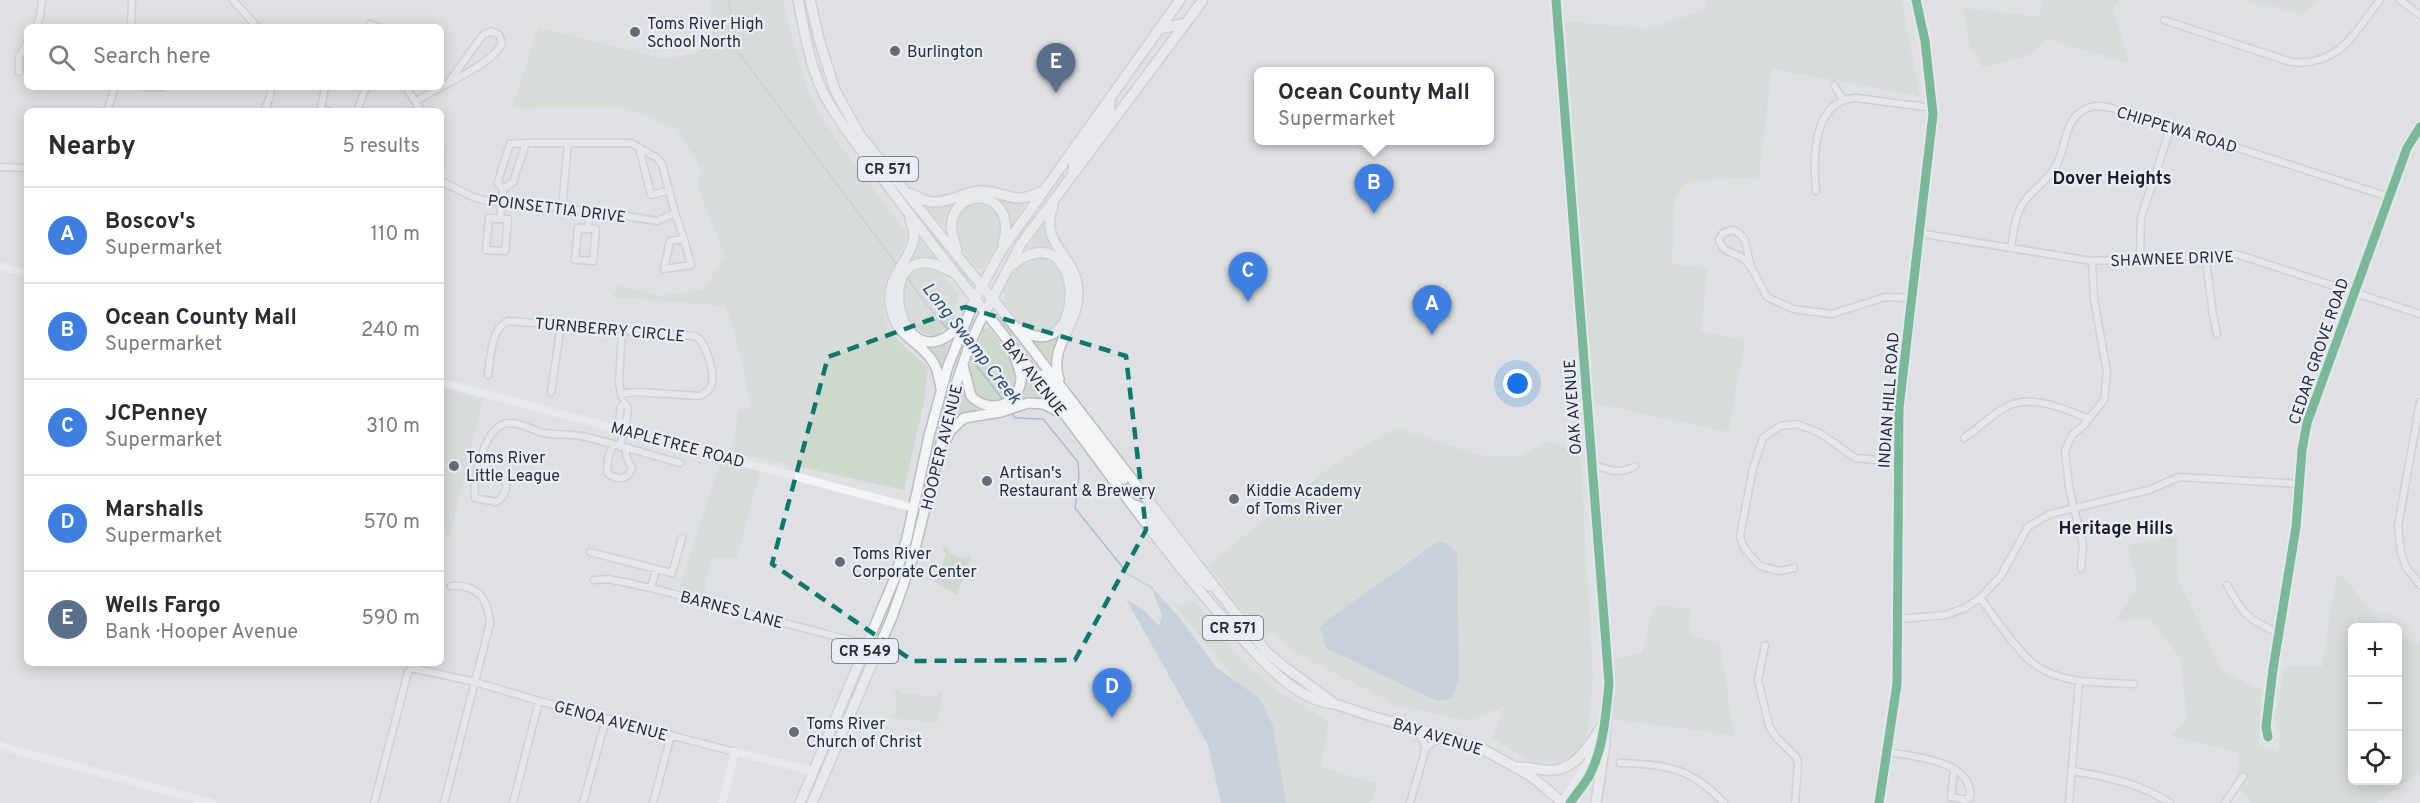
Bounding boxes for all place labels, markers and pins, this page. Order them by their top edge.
place label: Toms River High School North [647,15,763,53]
marker: Toms River High School North [628,25,642,39]
place label: Burlington [907,43,983,63]
marker: Burlington [888,44,902,58]
pin: E [1036,44,1076,93]
pin: B [1354,164,1394,214]
pin: C [1228,252,1268,302]
pin: A [1412,286,1452,335]
place label: Toms River Little League [466,449,560,487]
marker: Toms River Little League [447,459,461,473]
place label: Artisan's Restaurant & Brewery [999,464,1156,502]
marker: Artisan's Restaurant & Brewery [980,474,994,488]
place label: Kiddie Academy of Toms River [1246,482,1361,520]
marker: Kiddie Academy of Toms River [1227,492,1241,506]
place label: Toms River Corporate Center [852,545,977,583]
marker: Toms River Corporate Center [833,555,847,569]
pin: D [1092,668,1132,718]
place label: Toms River Church of Christ [806,715,922,753]
marker: Toms River Church of Christ [787,725,801,739]

